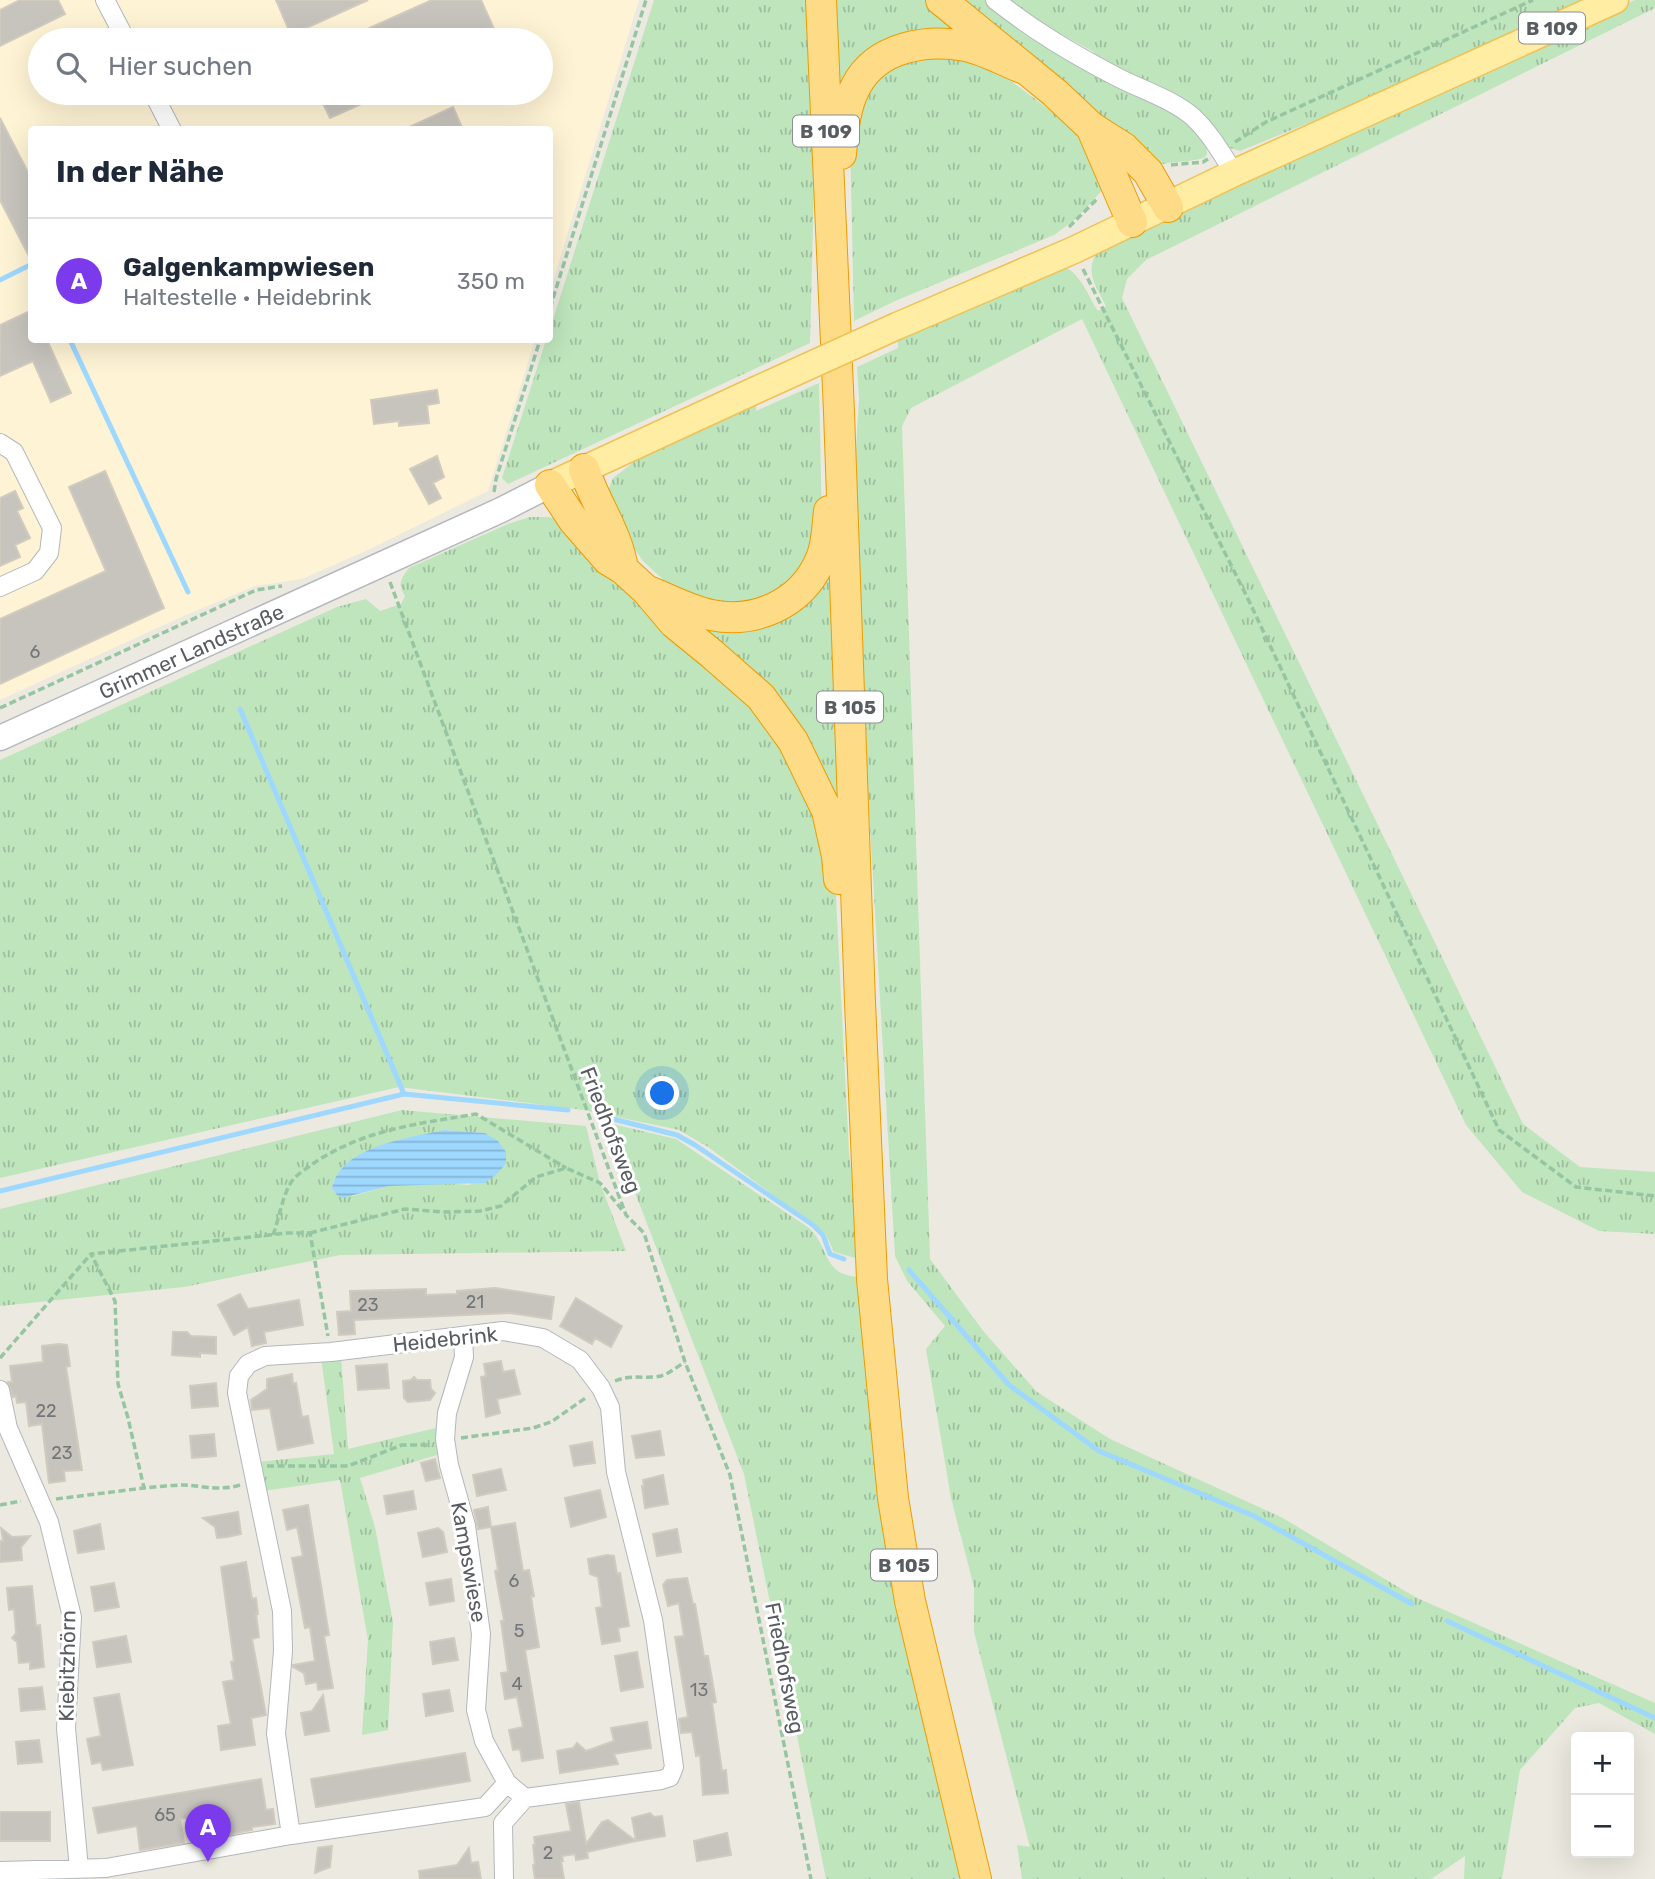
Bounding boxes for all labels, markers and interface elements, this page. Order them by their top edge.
road number: B 109 [1519,12,1585,44]
search box [28,28,553,105]
icon: search [52,48,90,86]
text: Hier suchen [108,51,253,82]
road number: B 109 [793,116,859,146]
text: In der Nähe [56,154,224,190]
text: Galgenkampwiesen [123,252,374,283]
text: A [71,267,87,295]
text: 350 m [457,267,525,295]
text: Haltestelle · Heidebrink [123,283,371,311]
street label: Grimmer Landstraße [95,598,287,704]
house number: 6 [30,641,41,663]
road number: B 105 [817,692,883,722]
street label: Friedhofsweg [575,1063,647,1197]
your location [645,1076,679,1110]
house number: 21 [466,1291,484,1313]
house number: 23 [357,1294,379,1316]
street label: Heidebrink [391,1321,499,1357]
house number: 22 [35,1400,57,1422]
house number: 23 [51,1442,73,1464]
street label: Kampswiese [446,1500,492,1624]
road number: B 105 [871,1550,937,1581]
house number: 6 [509,1570,520,1592]
street label: Friedhofsweg [760,1600,810,1736]
street label: Kiebitzhörn [54,1610,80,1722]
house number: 5 [514,1620,524,1642]
house number: 4 [511,1673,523,1695]
house number: 13 [690,1679,708,1701]
map controls [1571,1732,1634,1858]
button: + [1571,1732,1634,1795]
button: − [1571,1795,1634,1858]
house number: 65 [154,1804,176,1826]
pin: A [185,1804,231,1862]
house number: 2 [543,1842,553,1864]

